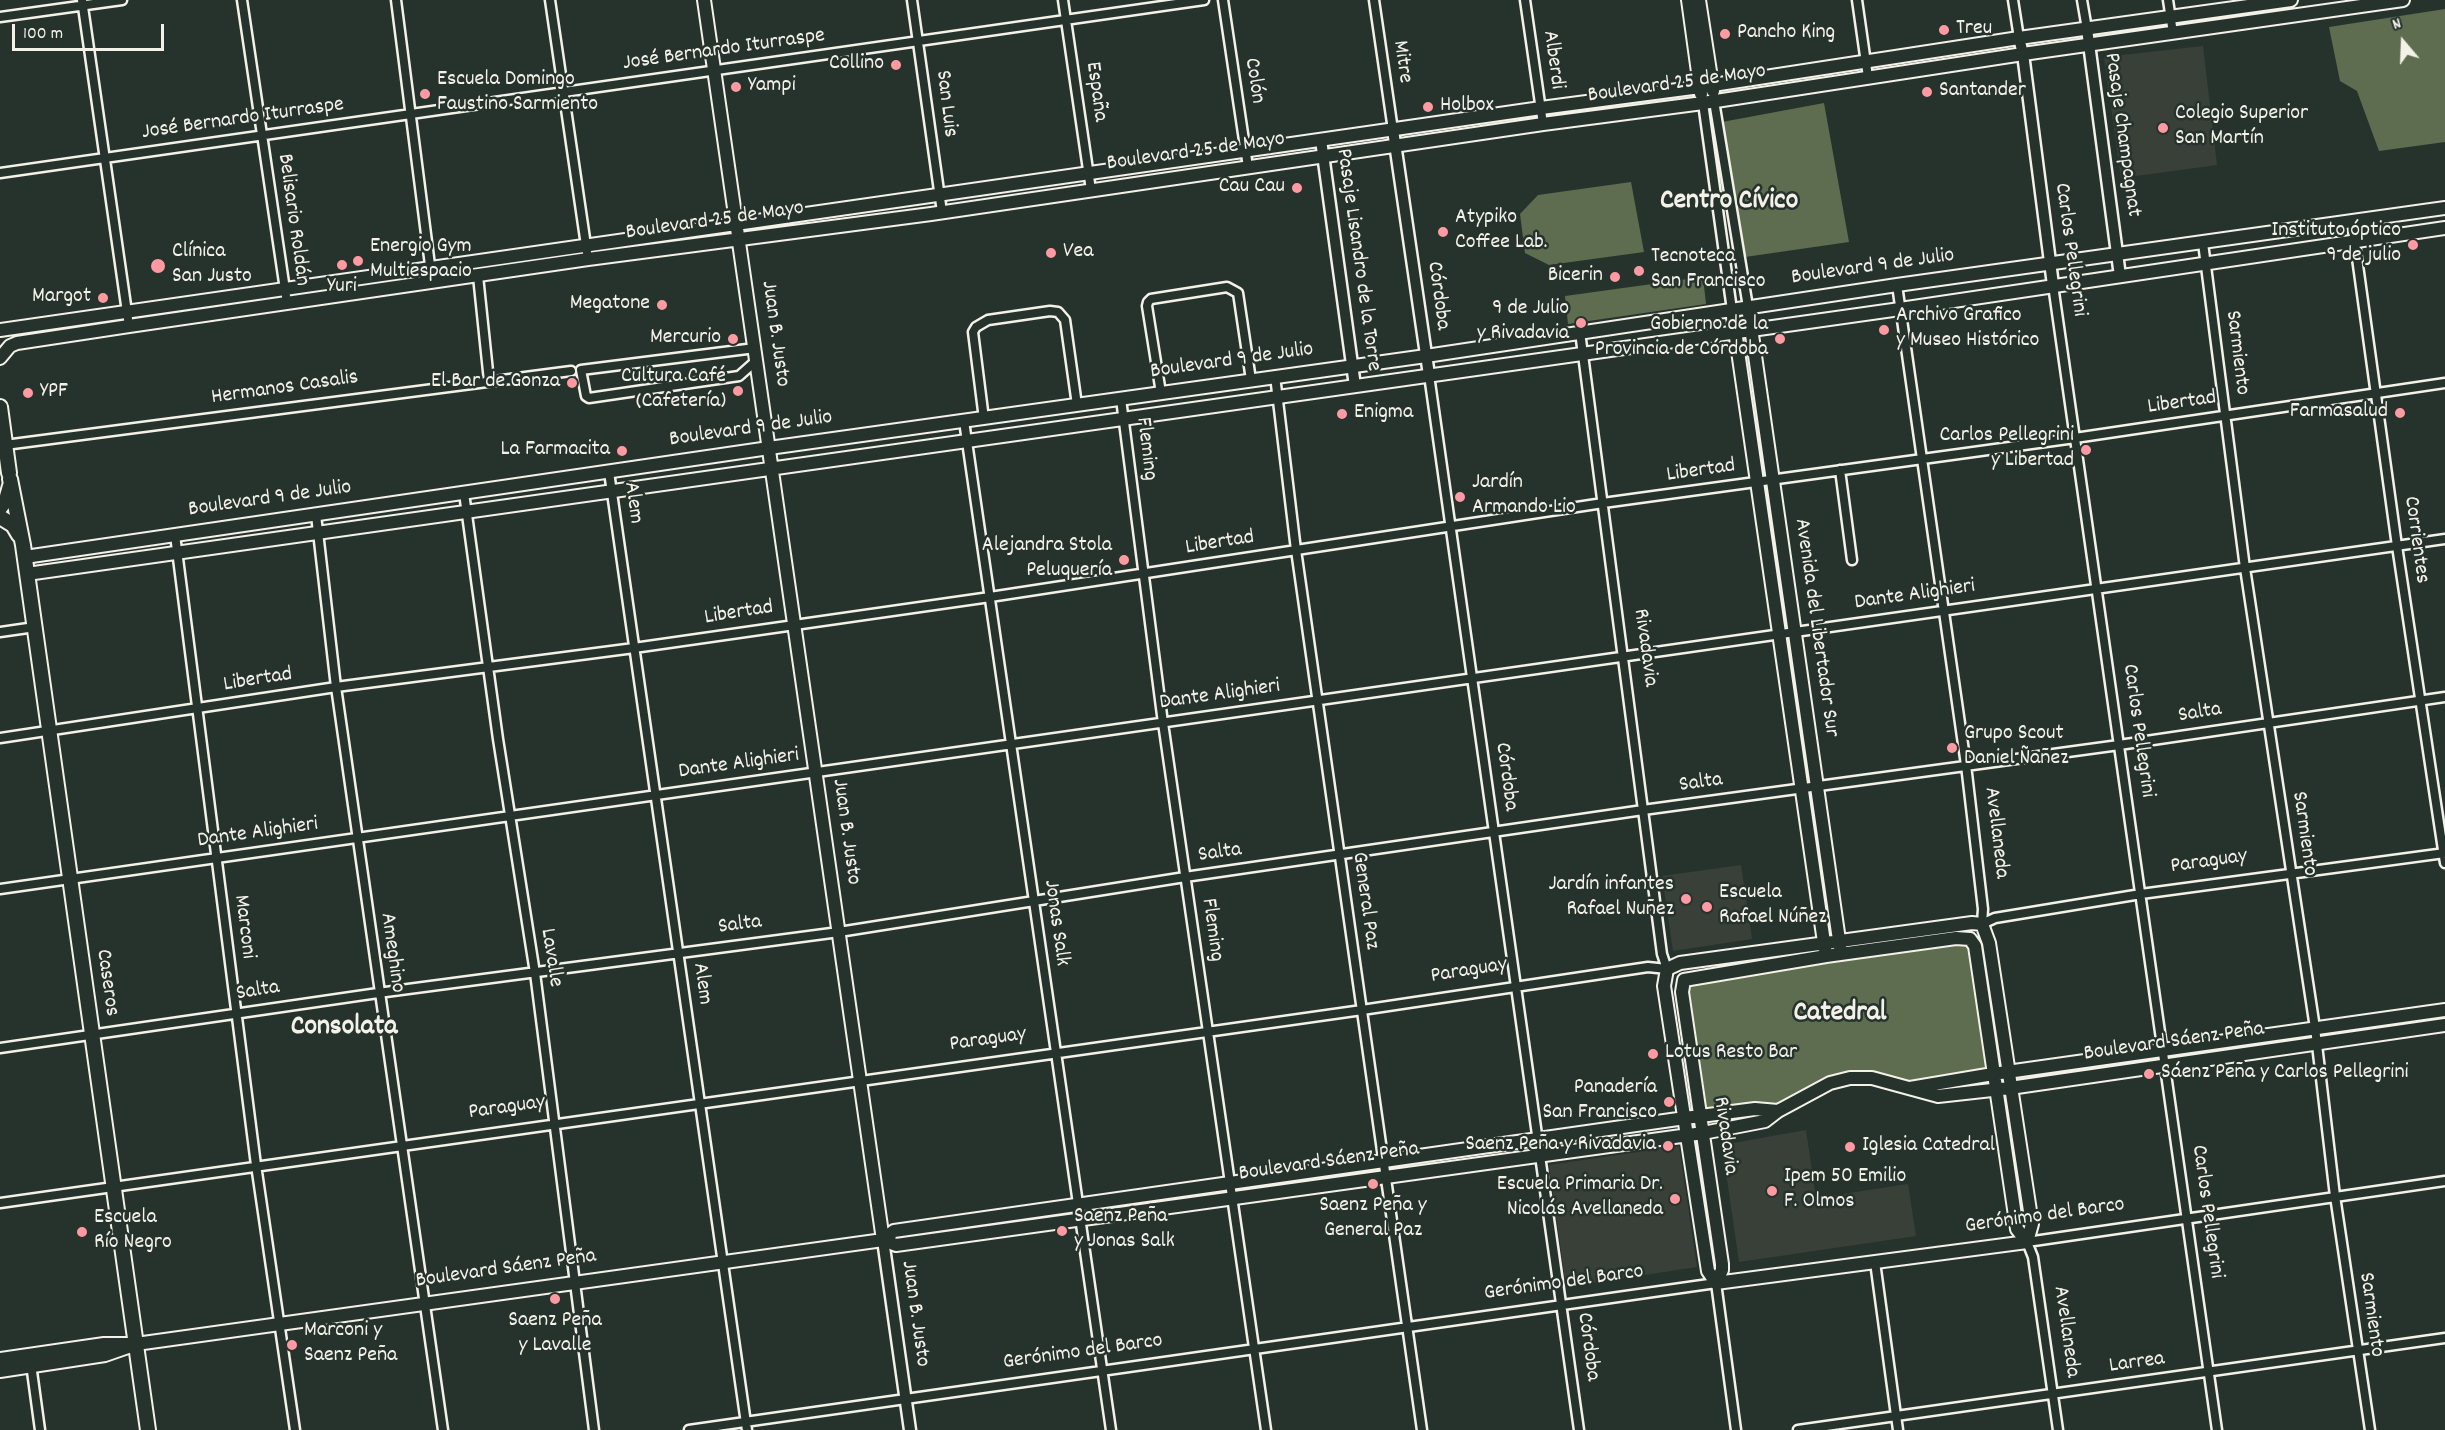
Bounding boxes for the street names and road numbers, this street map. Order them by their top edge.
street label: José Bernardo Iturraspe [621,24,827,78]
street label: Alberdi [1535,29,1569,91]
street label: Mitre [1385,39,1417,85]
street label: Pasaje Champagnat [2096,51,2146,219]
street label: Colón [1236,56,1270,106]
street label: Boulevard 25 de Mayo [1586,59,1768,111]
street label: España [1078,60,1112,124]
street label: San Luis [928,69,962,139]
street label: José Bernardo Iturraspe [140,93,346,147]
street label: Boulevard 25 de Mayo [1105,127,1287,179]
street label: Pasaje Lisandro de la Torre [1328,147,1386,373]
street label: Belisario Roldán [270,152,314,288]
street label: Carlos Pellegrini [2047,182,2091,318]
street label: Boulevard 25 de Mayo [624,196,806,248]
street label: Boulevard 9 de Julio [1790,243,1956,293]
street label: Córdoba [1419,260,1455,332]
street label: Juan B. Justo [753,279,795,389]
street label: Sarmiento [2218,309,2254,397]
street label: Boulevard 9 de Julio [1149,337,1315,387]
street label: Hermanos Casalis [210,366,360,412]
street label: Libertad [2146,386,2218,422]
street label: Boulevard 9 de Julio [668,405,834,455]
street label: Fleming [1128,416,1162,482]
street label: Libertad [1665,454,1737,490]
street label: Boulevard 9 de Julio [187,475,353,525]
street label: Alem [616,480,648,526]
street label: Corrientes [2396,495,2434,585]
street label: Avenida del Libertador Sur [1787,517,1843,739]
street label: Libertad [1184,526,1256,562]
street label: Dante Alighieri [1853,574,1977,618]
street label: Libertad [703,596,775,632]
street label: Rivadavia [1625,607,1663,689]
street label: Libertad [222,663,294,699]
street label: Carlos Pellegrini [2115,663,2159,799]
street label: Dante Alighieri [1158,674,1282,718]
street label: Salta [2176,698,2224,730]
street label: Córdoba [1487,741,1523,813]
street label: Dante Alighieri [677,743,801,787]
street label: Salta [1678,768,1724,800]
street label: Juan B. Justo [824,777,866,887]
street label: Avellaneda [1976,786,2014,880]
street label: Sarmiento [2284,790,2322,878]
street label: Dante Alighieri [196,812,320,856]
street label: Salta [1197,838,1243,870]
street label: Paraguay [2169,845,2249,881]
street label: General Paz [1344,851,1384,951]
street label: Jonas Salk [1036,878,1074,968]
street label: Marconi [226,894,260,960]
street label: Fleming [1193,897,1229,963]
street label: Salta [717,910,763,942]
street label: Ameghino [372,911,410,995]
street label: Lavalle [532,927,568,989]
street label: Caseros [88,948,124,1018]
street label: Paraguay [1429,953,1509,991]
street label: Alem [685,961,717,1007]
street label: Salta [234,976,282,1008]
street label: Boulevard Sáenz Peña [2082,1017,2266,1069]
street label: Paraguay [948,1023,1028,1059]
street label: Paraguay [467,1091,547,1127]
street label: Rivadavia [1705,1095,1743,1177]
street label: Boulevard Sáenz Peña [1237,1137,1421,1189]
street label: Carlos Pellegrini [2184,1144,2228,1280]
street label: Gerónimo del Barco [1964,1193,2126,1241]
street label: Boulevard Sáenz Peña [414,1244,598,1296]
street label: Juan B. Justo [893,1259,935,1369]
street label: Gerónimo del Barco [1483,1260,1645,1308]
street label: Sarmiento [2351,1271,2389,1359]
street label: Avellaneda [2046,1285,2084,1379]
street label: Córdoba [1569,1311,1605,1383]
street label: Gerónimo del Barco [1002,1329,1164,1377]
street label: Larrea [2108,1347,2166,1381]

